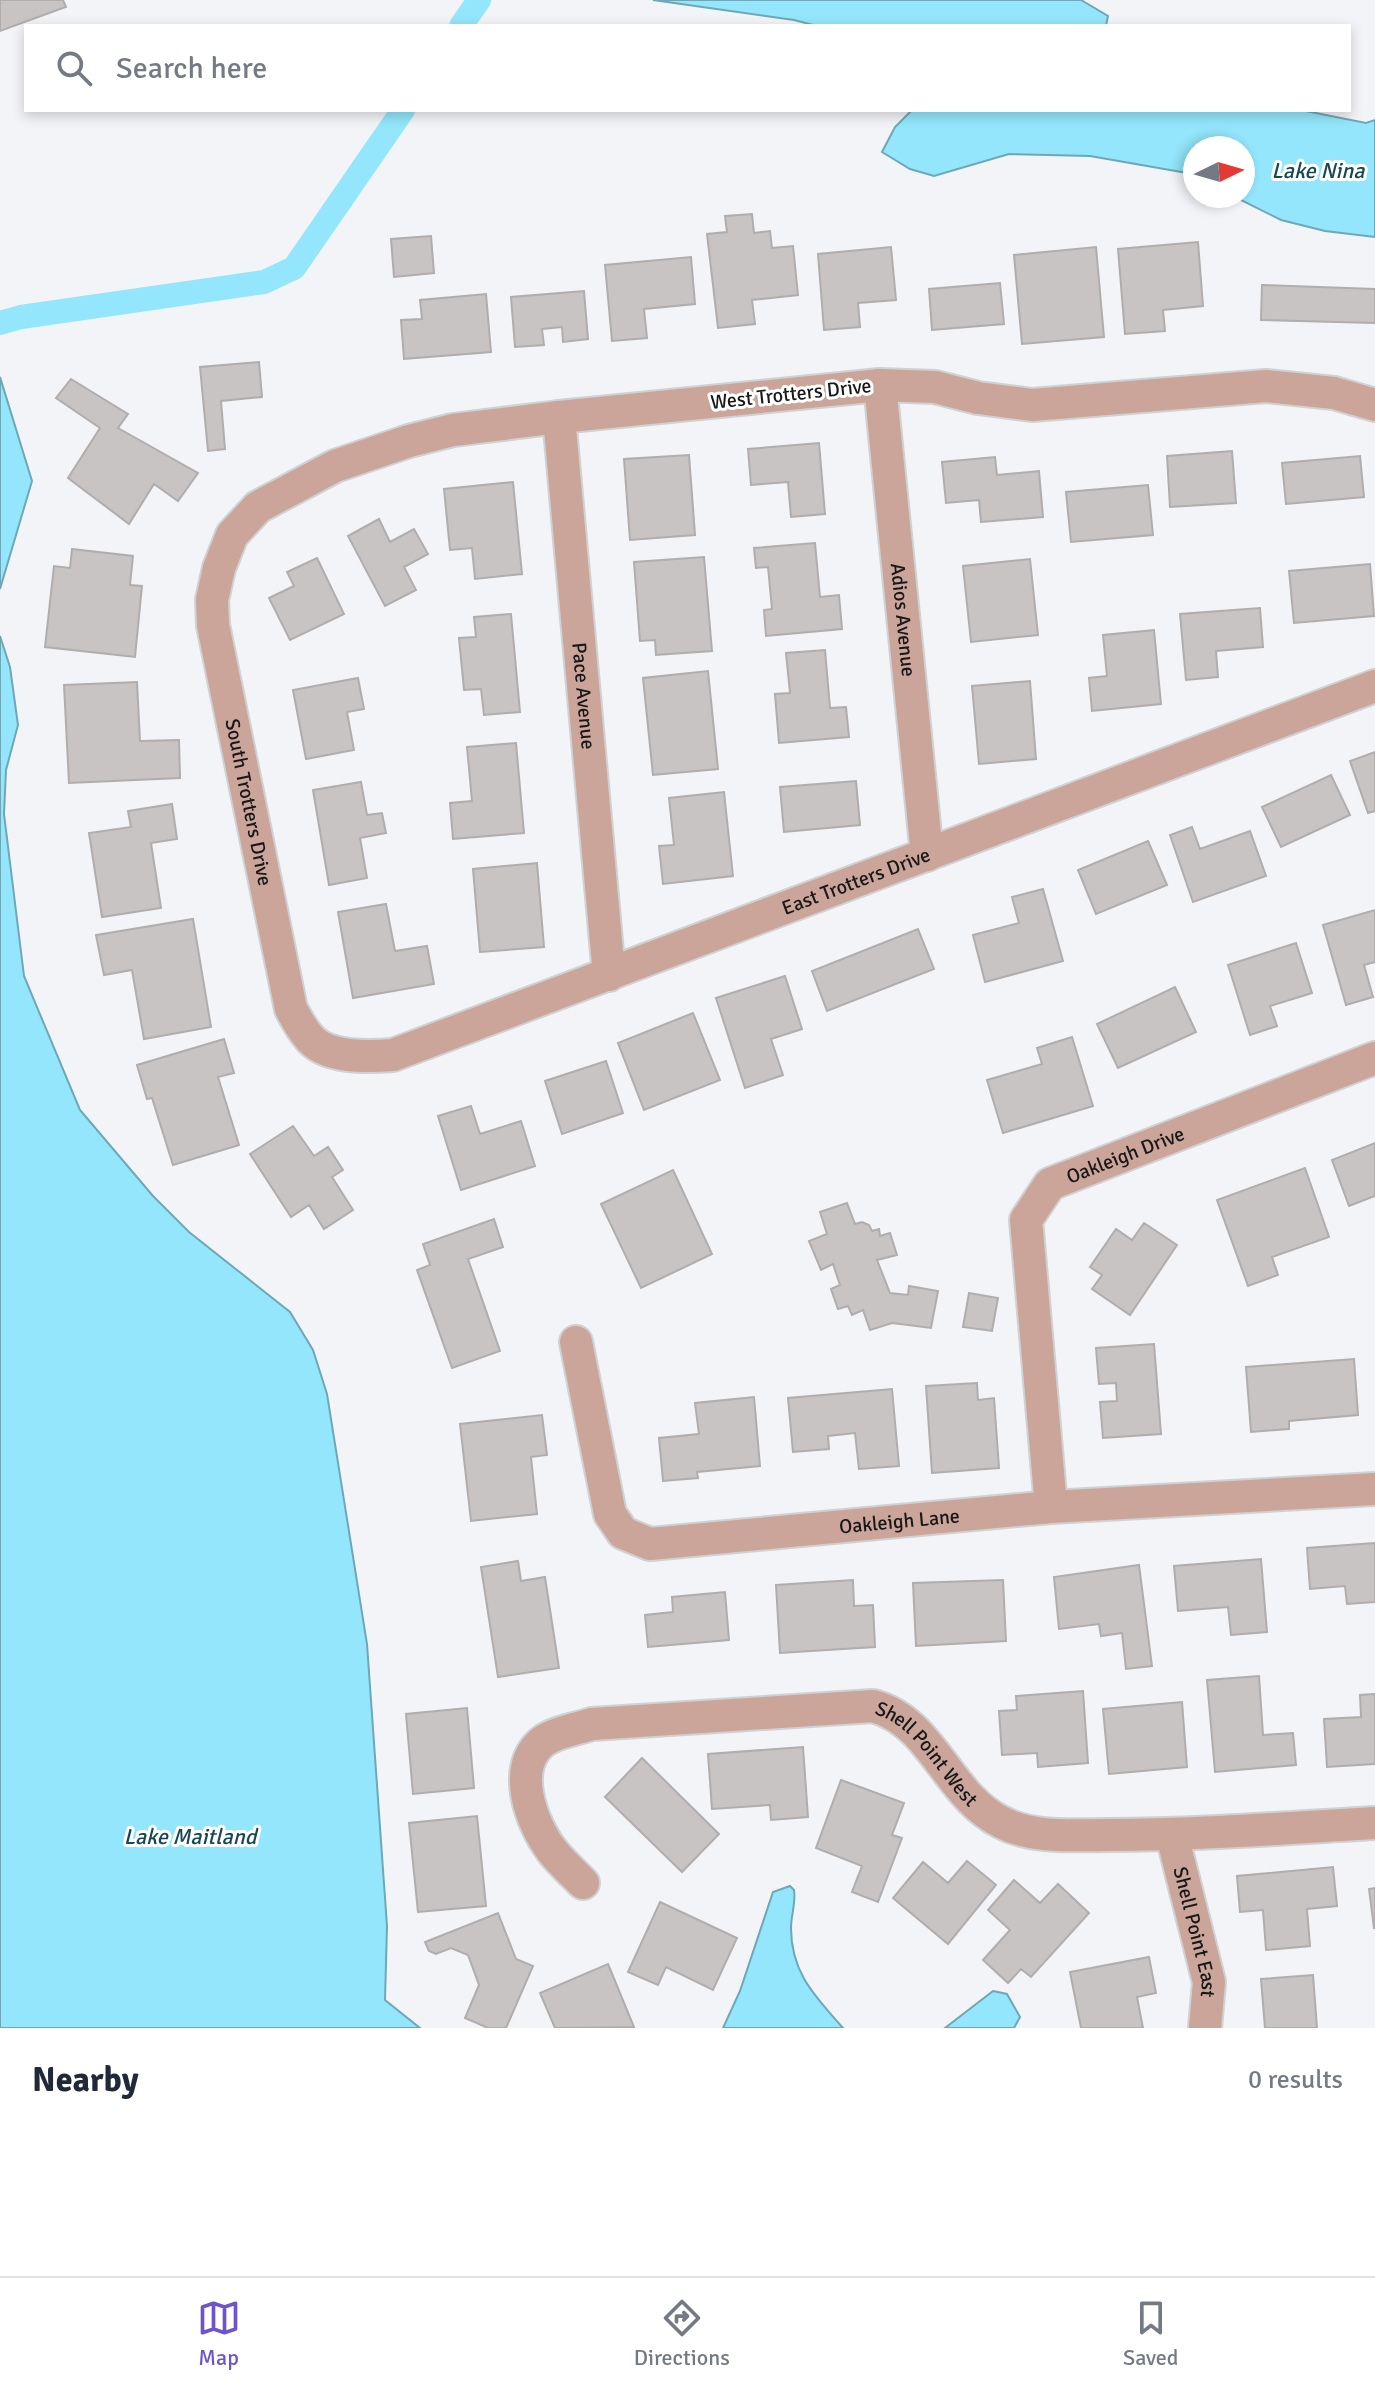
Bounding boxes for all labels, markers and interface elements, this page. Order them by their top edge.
search box [24,24,1351,112]
icon: search [52,46,96,90]
text: Search here [116,50,267,87]
north arrow [1183,136,1255,208]
water label: Lake Nina [1272,157,1365,184]
street label: West Trotters Drive [709,373,873,415]
street label: Adios Avenue [885,562,922,678]
street label: Pace Avenue [567,641,601,750]
street label: South Trotters Drive [220,716,278,888]
street label: East Trotters Drive [778,842,934,920]
street label: Oakleigh Drive [1063,1121,1188,1189]
street label: Oakleigh Lane [838,1503,961,1539]
street label: Shell Point West [872,1695,983,1812]
water label: Lake Maitland [124,1823,259,1850]
street label: Shell Point East [1168,1864,1221,1998]
text: Nearby [32,2059,139,2101]
text: 0 results [1248,2064,1343,2096]
tab: Map [197,2296,241,2371]
tab: Directions [634,2296,730,2371]
tab: Saved [1123,2296,1178,2371]

